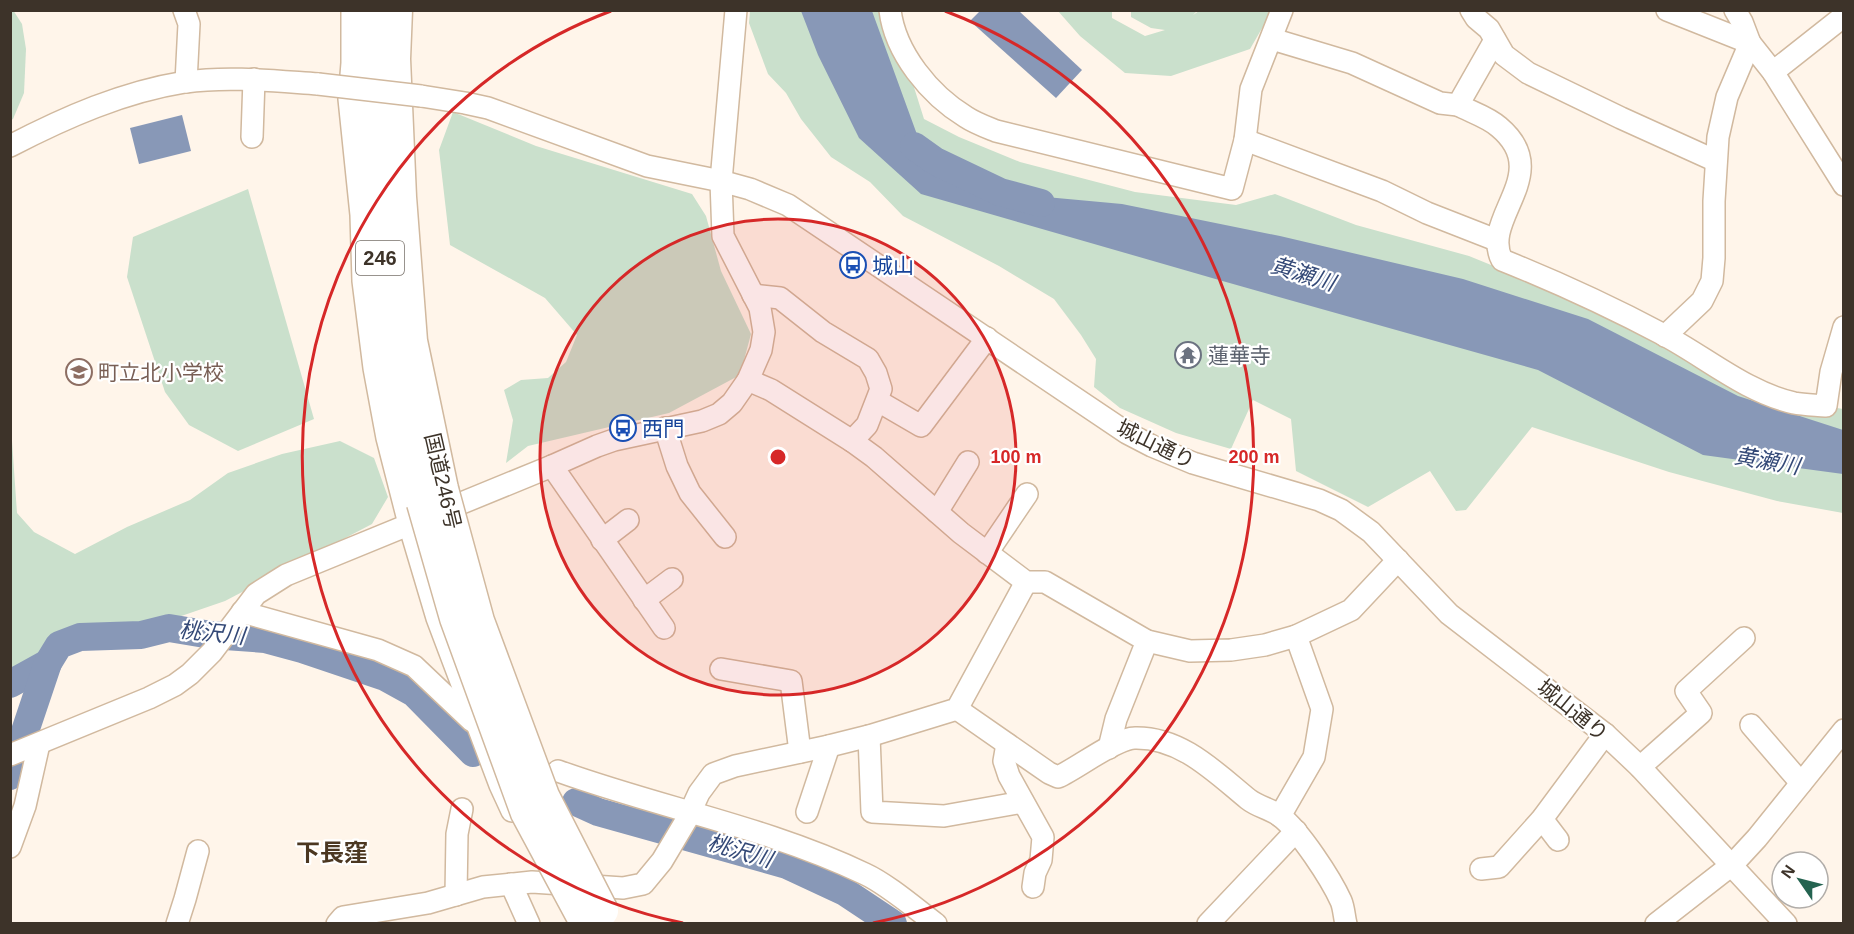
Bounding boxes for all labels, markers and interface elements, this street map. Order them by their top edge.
road number: 246 [356,241,404,275]
bus stop icon: 城山 [838,250,868,280]
water label: 黄瀬川 [1268,252,1340,296]
place label: 城山 [872,254,914,277]
temple icon: 蓮華寺 [1173,340,1203,370]
place label: 蓮華寺 [1208,344,1271,367]
school or university icon: 町立北小学校 [64,357,94,387]
place label: 町立北小学校 [98,361,224,384]
bus stop icon: 西門 [608,413,638,443]
street label: 城山通り [1113,415,1199,473]
place label: 西門 [642,417,684,440]
street label: 国道246号 [421,431,465,531]
water label: 黄瀬川 [1732,443,1804,479]
centre of rings [768,447,788,467]
text: 100 m [990,447,1042,467]
text: 200 m [1228,447,1280,467]
water label: 桃沢川 [178,617,248,649]
street label: 城山通り [1533,675,1613,745]
water label: 桃沢川 [705,830,777,873]
district label: 下長窪 [296,839,368,866]
north arrow [1770,850,1830,910]
text: N [1778,862,1798,881]

